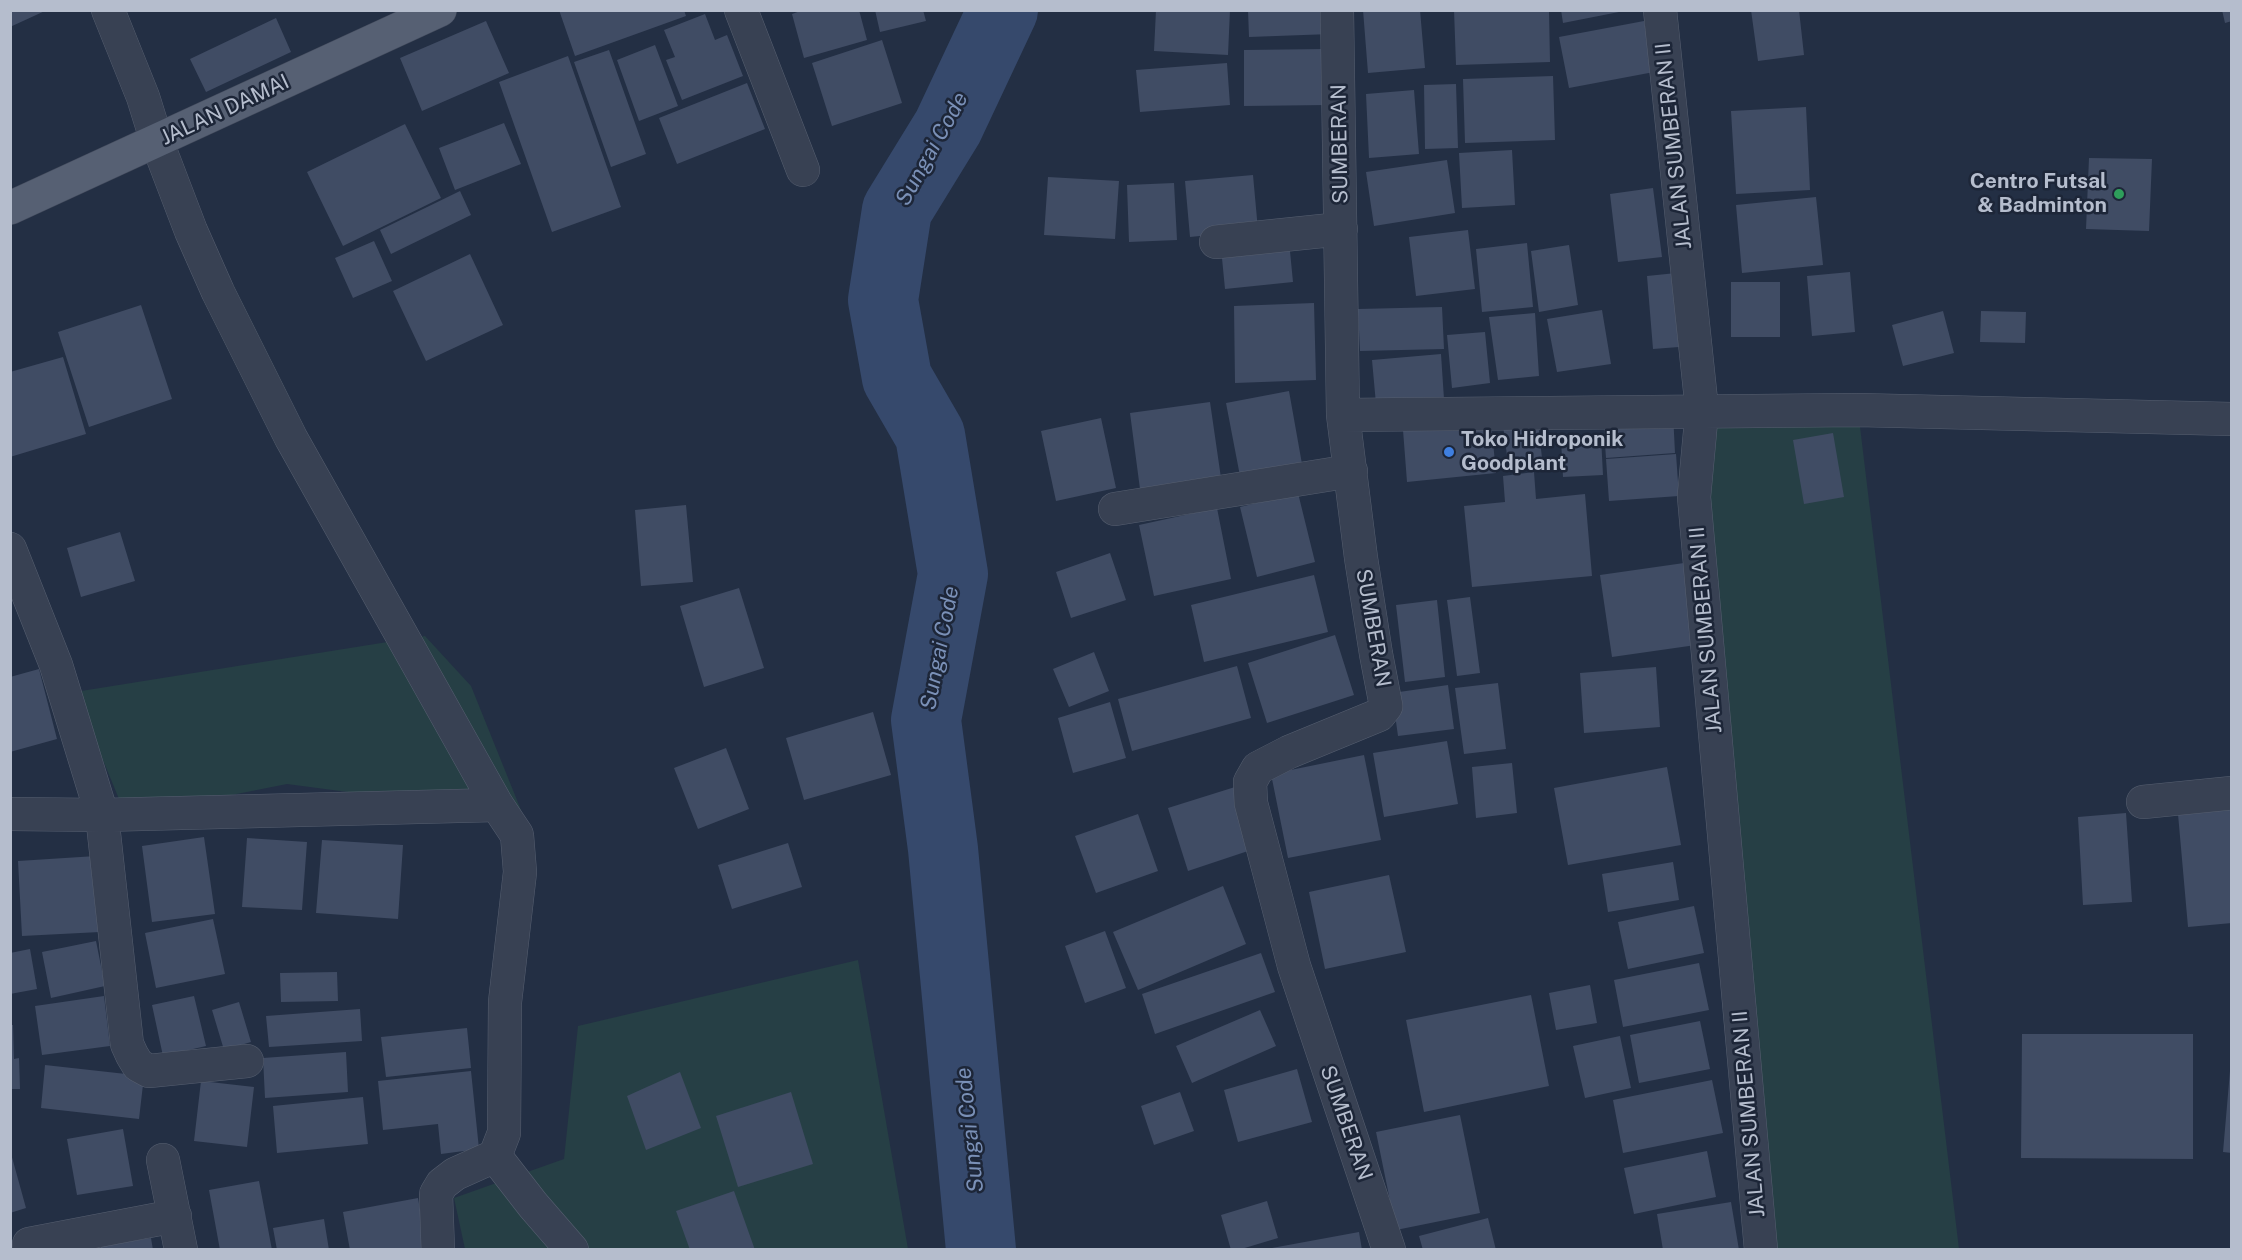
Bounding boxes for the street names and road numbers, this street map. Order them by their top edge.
street label: JALAN SUMBERAN II [1651,42,1697,250]
street label: JALAN DAMAI [157,69,293,151]
street label: SUMBERAN [1326,84,1354,204]
street label: JALAN SUMBERAN II [1684,526,1728,734]
street label: SUMBERAN [1350,567,1396,689]
street label: JALAN SUMBERAN II [1727,1010,1771,1218]
street label: SUMBERAN [1315,1062,1377,1184]

